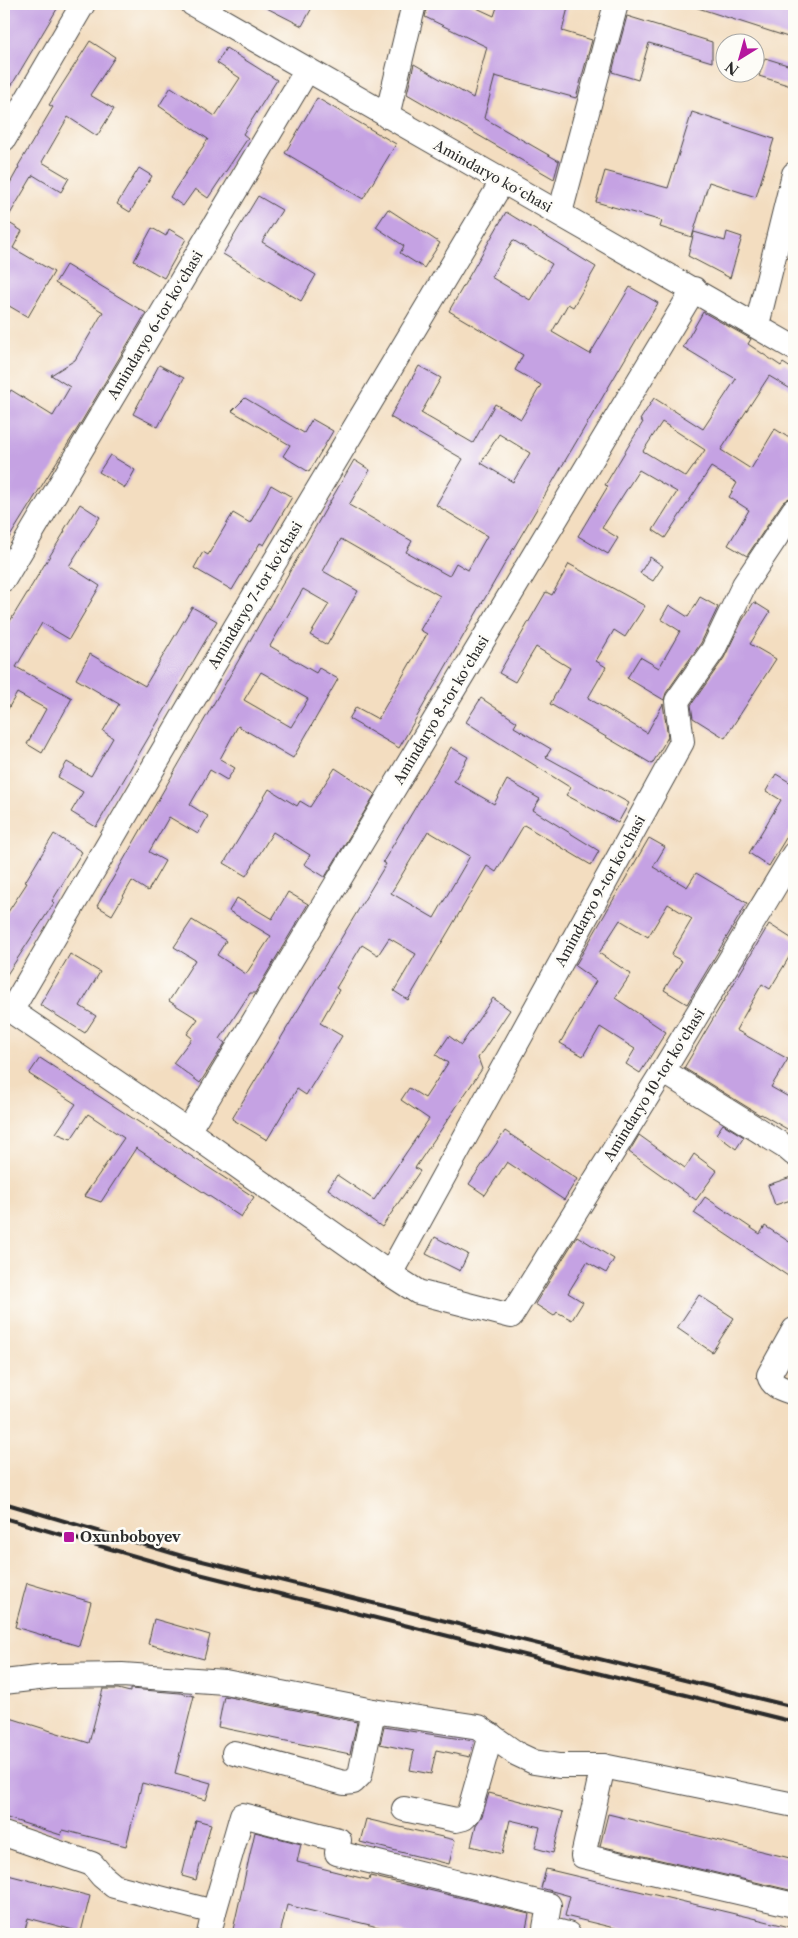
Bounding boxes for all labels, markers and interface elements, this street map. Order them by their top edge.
north arrow [716,32,766,82]
text: N [722,58,742,79]
street label: Amindaryo koʻchasi [430,135,555,216]
street label: Amindaryo 6-tor koʻchasi [103,247,207,403]
street label: Amindaryo 7-tor koʻchasi [203,518,306,673]
street label: Amindaryo 8-tor koʻchasi [389,632,493,788]
street label: Amindaryo 9-tor koʻchasi [550,812,649,971]
street label: Amindaryo 10-tor koʻchasi [599,1005,708,1166]
place label: Oxunboboyev [80,1528,181,1546]
marker: Oxunboboyev [62,1530,76,1544]

